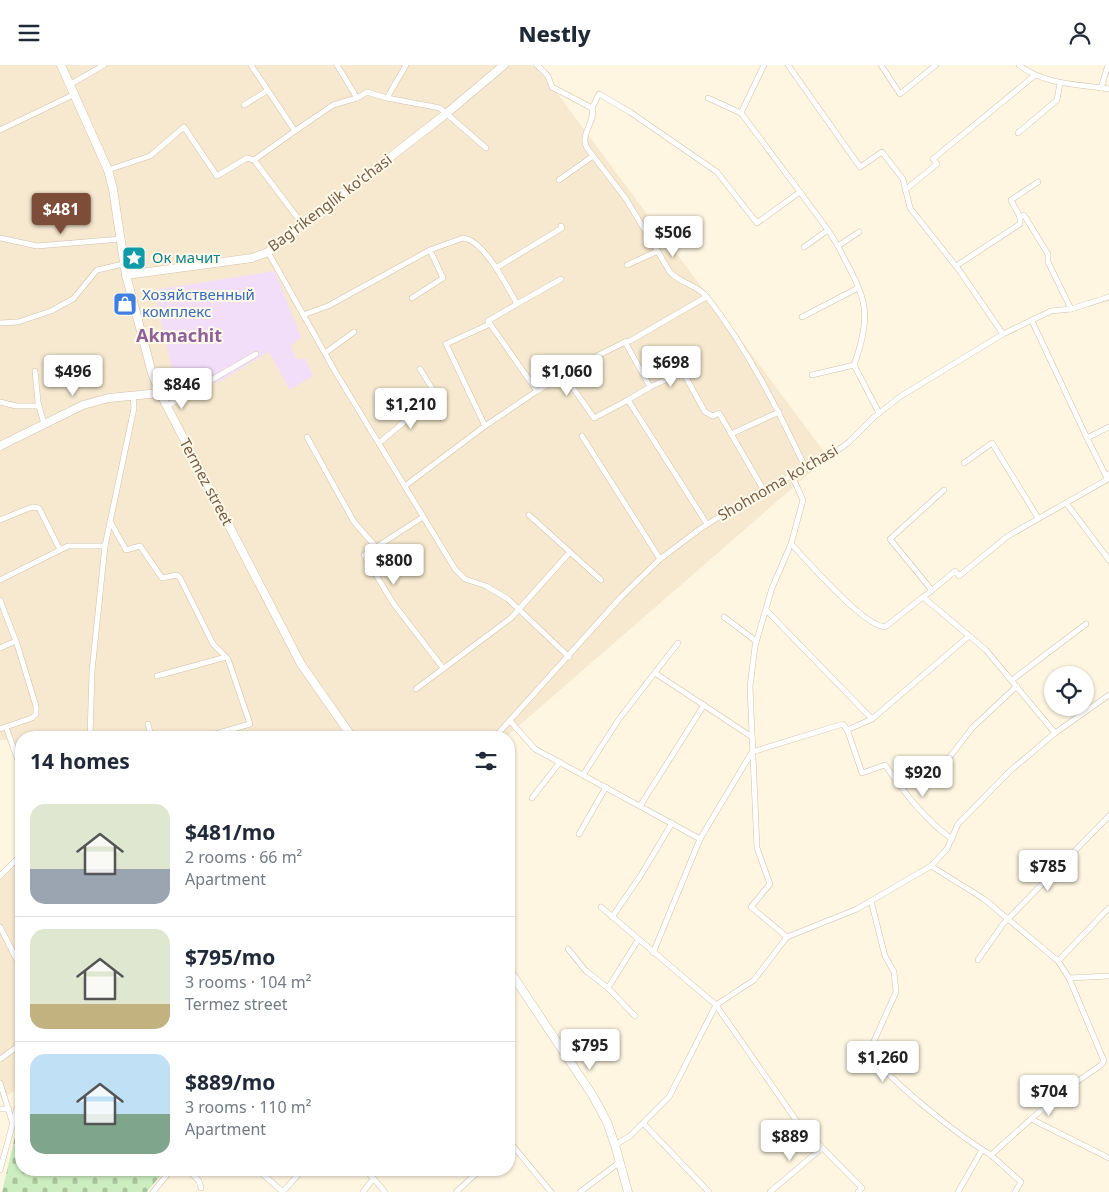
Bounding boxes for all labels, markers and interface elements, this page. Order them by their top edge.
text: Nestly [518,18,591,48]
icon: menu [15,19,43,47]
icon: person [1066,19,1094,47]
street label: Bag'rikenglik ko'chasi [263,149,395,255]
pin: $481 [31,193,91,235]
text: $481 [43,198,79,220]
pin: $506 [643,215,703,258]
text: $506 [655,221,691,243]
place icon: Ок мачит [121,245,147,271]
place label: Ок мачит [152,247,220,267]
place label: Хозяйственный комплекс [142,284,255,321]
shop icon: Хозяйственный комплекс [112,291,138,317]
district label: Akmachit [136,323,222,347]
pin: $698 [641,345,701,388]
text: $698 [653,351,689,373]
pin: $496 [43,355,103,397]
pin: $1,060 [526,355,608,397]
text: $496 [55,360,91,382]
text: $1,060 [542,360,592,382]
pin: $846 [152,367,212,410]
text: $846 [164,373,200,395]
pin: $1,210 [370,387,452,430]
text: $1,210 [386,393,436,415]
street label: Termez street [176,434,239,529]
street label: Shohnoma ko'chasi [714,440,841,525]
pin: $800 [364,543,424,586]
text: $800 [376,549,412,571]
map controls [1044,666,1094,716]
button: locate [1044,666,1094,716]
text: 14 homes [30,747,130,775]
icon: filters [472,747,500,775]
pin: $920 [893,755,953,798]
text: $920 [905,761,941,783]
text: $481/mo [185,818,275,846]
icon: home [70,824,130,884]
text: 2 rooms · 66 m² [185,846,302,868]
pin: $785 [1018,849,1078,892]
text: $785 [1030,855,1066,877]
text: Apartment [185,868,266,890]
text: $795/mo [185,943,275,971]
icon: home [70,949,130,1009]
text: 3 rooms · 104 m² [185,971,311,993]
text: Termez street [185,993,287,1015]
pin: $795 [560,1029,620,1071]
text: $795 [572,1034,608,1056]
pin: $1,260 [842,1041,924,1083]
text: $1,260 [858,1046,908,1068]
text: $889/mo [185,1068,275,1096]
icon: home [70,1074,130,1134]
pin: $704 [1019,1075,1079,1117]
text: $704 [1031,1080,1067,1102]
text: 3 rooms · 110 m² [185,1096,311,1118]
text: Apartment [185,1118,266,1140]
pin: $889 [760,1119,820,1162]
text: $889 [772,1125,808,1147]

